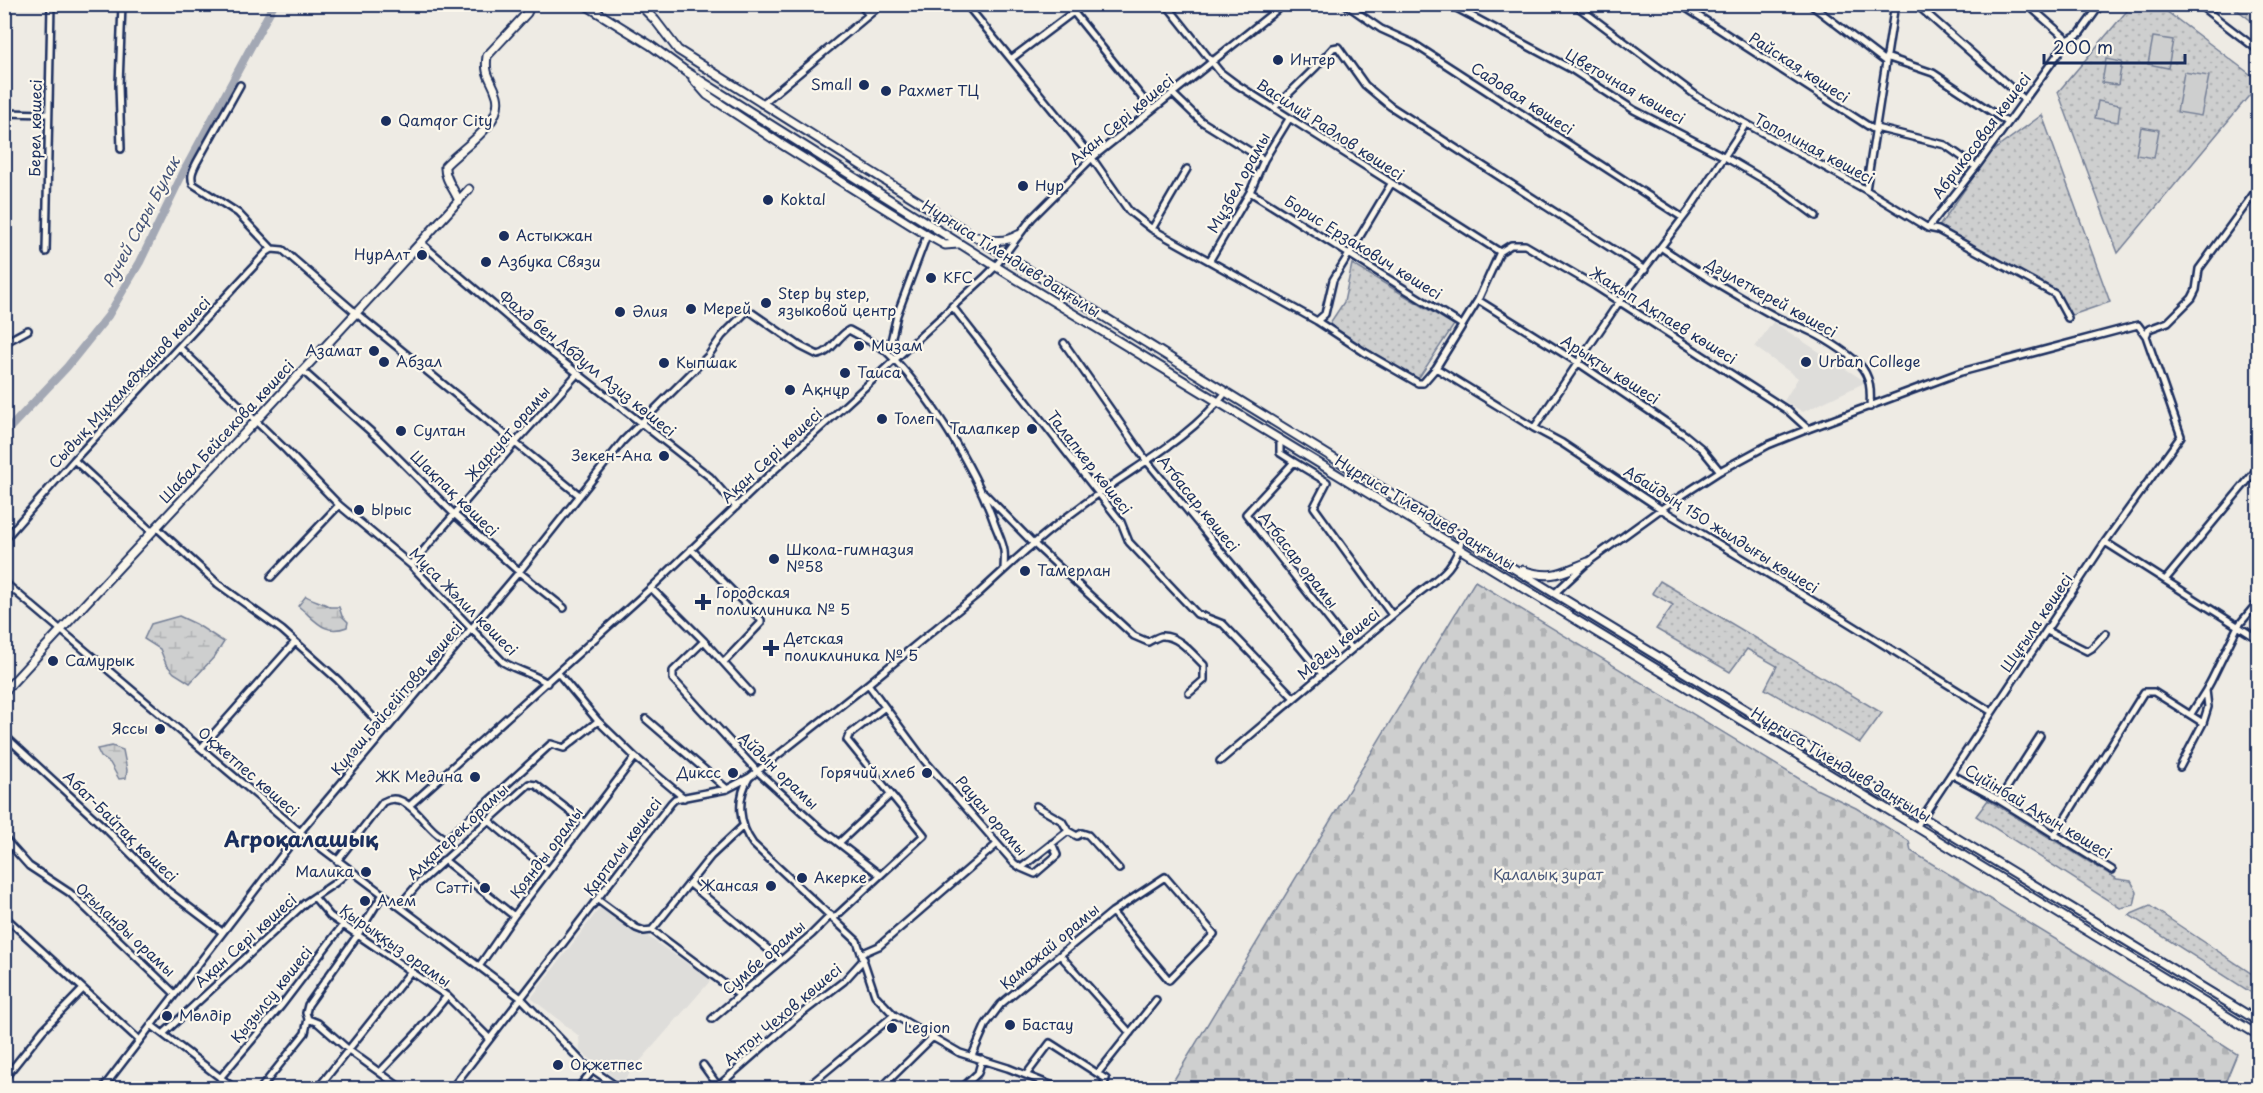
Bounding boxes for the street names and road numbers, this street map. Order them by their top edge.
street label: Райская көшесі [1745,26,1855,108]
street label: Цветочная көшесі [1562,42,1690,129]
street label: Садовая көшесі [1467,56,1579,140]
street label: Абрикосовая көшесі [1926,67,2036,203]
street label: Ақан Сері көшесі [1064,68,1178,170]
street label: Василий Радлов көшесі [1253,72,1409,185]
street label: Берел көшесі [22,79,47,177]
street label: Тополиная көшесі [1751,106,1879,189]
street label: Мұзбел орамы [1200,128,1275,237]
street label: Борис Ерзакович көшесі [1281,189,1447,305]
street label: Нұрғиса Тілендиев даңғылы [918,193,1106,322]
street label: Дәулеткерей көшесі [1701,250,1842,342]
street label: Жақып Ақпаев көшесі [1586,260,1742,369]
street label: Фахд бен Абдулл Азиз көшесі [494,284,682,442]
street label: Сыдық Мұхамеджанов көшесі [43,291,215,473]
street label: Арықты көшесі [1557,328,1665,409]
street label: Шабал Бейсекова көшесі [153,354,299,508]
street label: Жарсуат орамы [459,380,555,486]
street label: Ақан Сері көшесі [715,402,827,508]
street label: Талапкер көшесі [1042,405,1138,519]
street label: Шақпақ көшесі [406,445,504,541]
street label: Нұрғиса Тілендиев даңғылы [1331,449,1520,575]
street label: Атбасар көшесі [1153,450,1245,556]
street label: Абайдың 150 жылдығы көшесі [1620,459,1824,598]
street label: Атбасар орамы [1254,506,1344,613]
street label: Мұса Жәлил көшесі [405,542,523,660]
street label: Шұғыла көшесі [1994,568,2077,676]
street label: Медеу көшесі [1292,601,1384,684]
street label: Күләш Бәйсейітова көшесі [325,616,467,780]
street label: Нұрғиса Тілендиев даңғылы [1747,701,1936,827]
street label: Оқжетпес көшесі [193,720,305,821]
street label: Айдын орамы [734,726,824,814]
street label: Сүйінбай Ақын көшесі [1961,758,2117,864]
street label: Абат-Байтақ көшесі [58,765,184,887]
street label: Рауан орамы [951,770,1033,860]
street label: Алқатерек орамы [401,777,513,884]
street label: Қарталы көшесі [577,792,667,900]
street label: Қоянды орамы [504,801,588,903]
street label: Оғыланды орамы [71,876,181,981]
street label: Ақан Сері көшесі [189,888,301,992]
street label: Қамажай орамы [994,897,1104,994]
street label: Қырыққыз орамы [335,898,456,992]
street label: Сумбе орамы [716,914,810,1000]
street label: Қызылсу көшесі [225,941,317,1047]
street label: Антон Чехов көшесі [718,957,846,1070]

